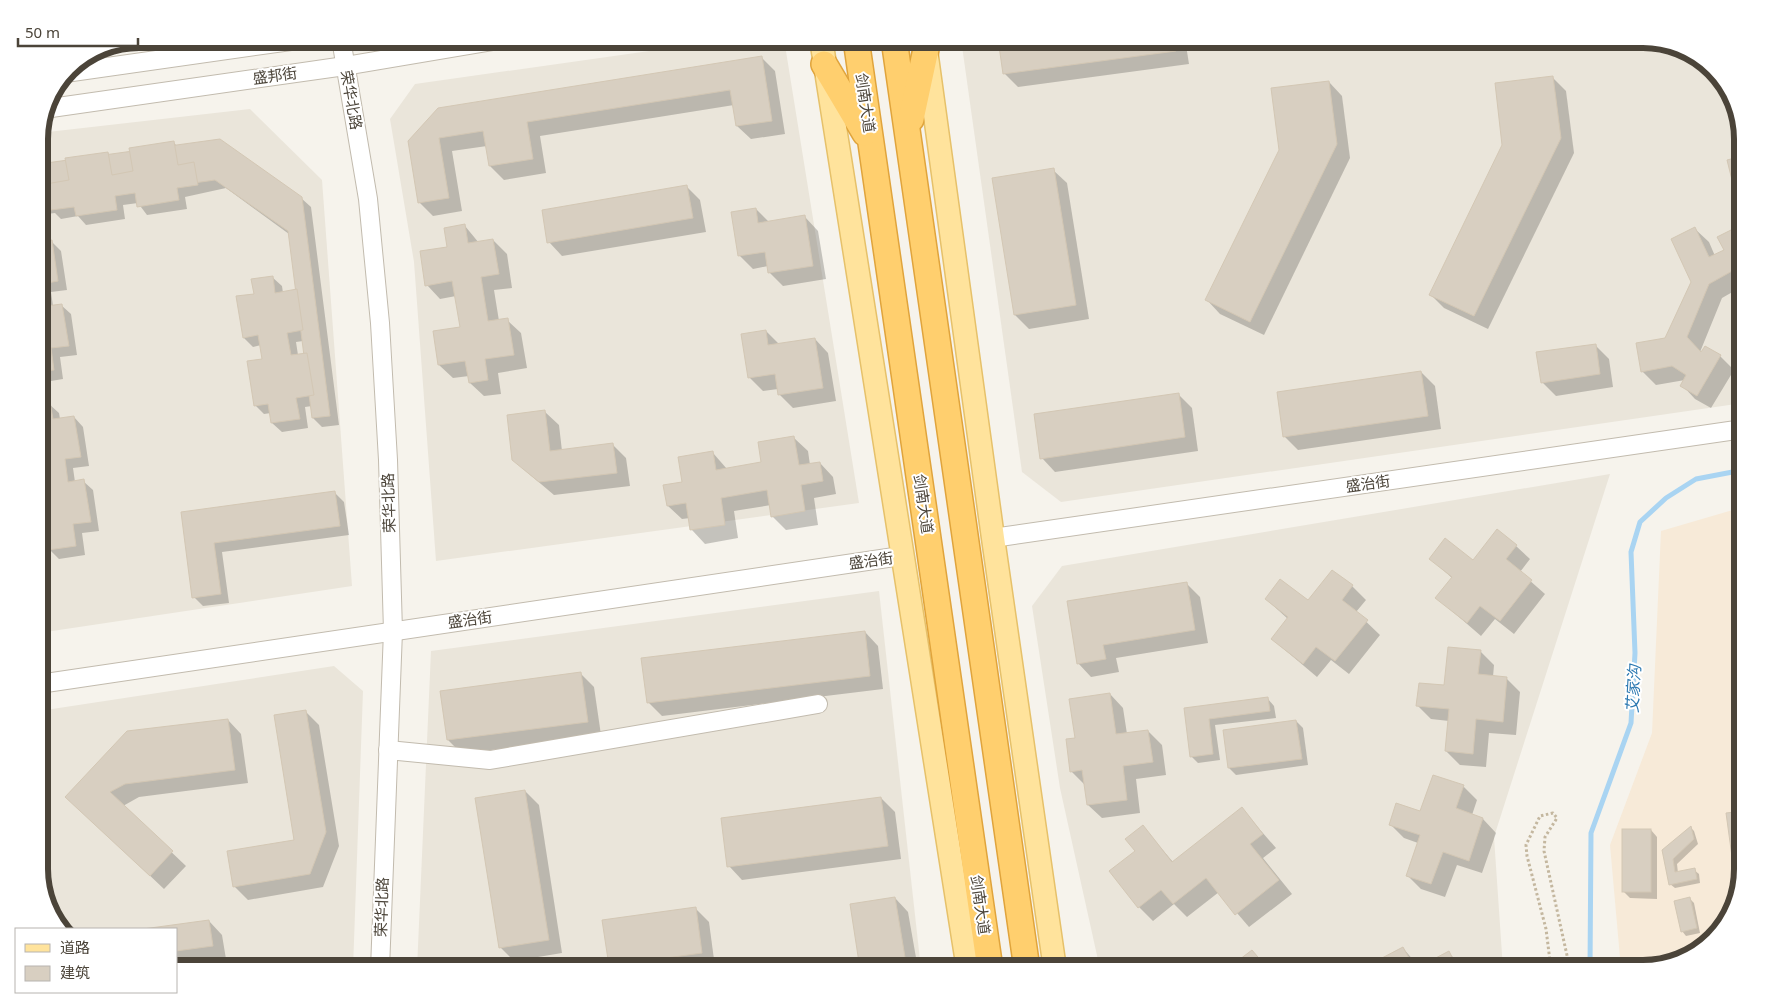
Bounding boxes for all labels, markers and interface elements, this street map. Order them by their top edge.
scale bar [18,15,138,47]
text: 50 m [25,22,60,42]
street label: 盛邦街 [251,62,299,88]
street label: 荣华北路 [337,69,367,131]
street label: 剑南大道 [852,72,880,134]
street label: 盛治街 [1344,470,1392,496]
street label: 荣华北路 [377,473,399,533]
street label: 剑南大道 [910,473,938,535]
street label: 盛治街 [847,547,895,573]
street label: 盛治街 [446,606,494,632]
water label: 艾家沟 [1621,662,1645,714]
street label: 剑南大道 [967,874,995,936]
street label: 荣华北路 [370,877,392,937]
legend [15,928,178,993]
text: 道路 [60,937,90,957]
text: 建筑 [60,962,90,982]

